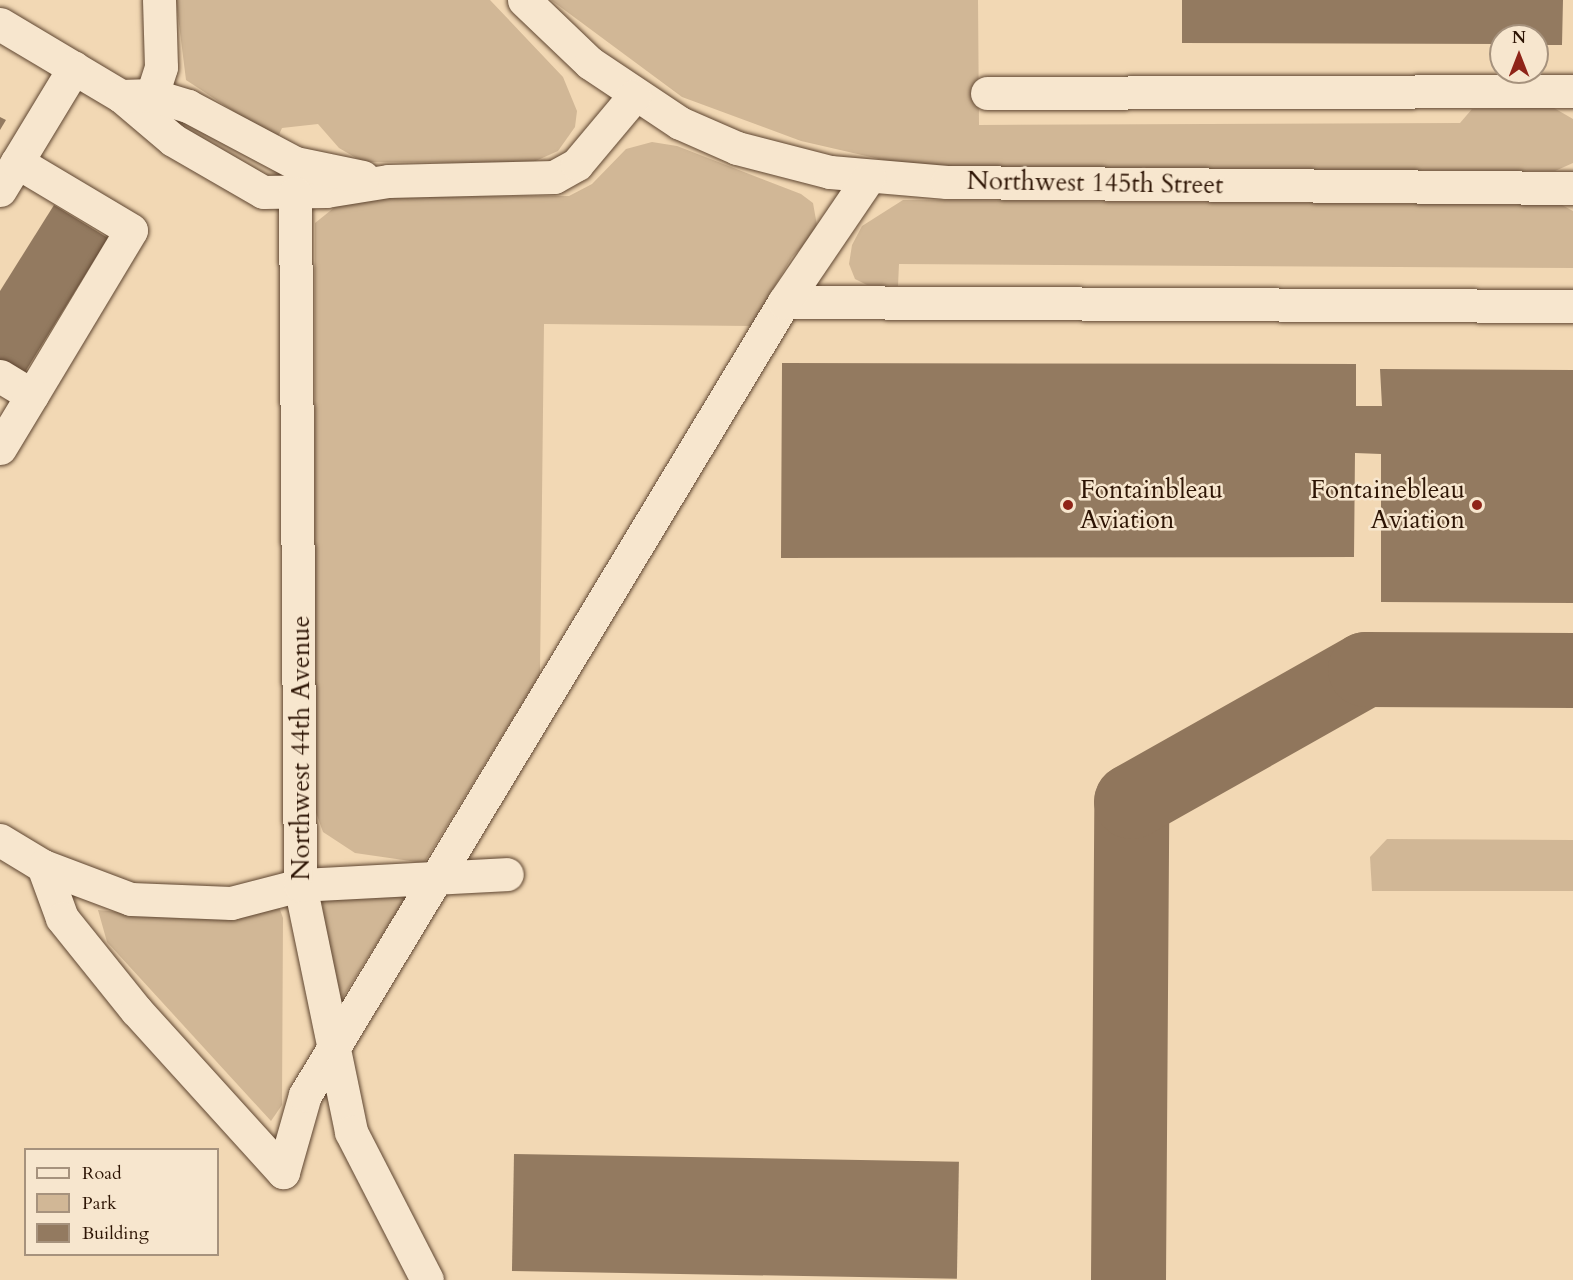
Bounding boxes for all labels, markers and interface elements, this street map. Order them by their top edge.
north arrow [1489,24,1549,84]
text: N [1512,27,1526,49]
street label: Northwest 145th Street [966,165,1224,201]
place label: Fontainbleau Aviation [1080,474,1223,536]
place label: Fontainebleau Aviation [1310,474,1465,536]
marker: Fontainbleau Aviation [1061,498,1075,512]
marker: Fontainebleau Aviation [1470,498,1484,512]
street label: Northwest 44th Avenue [285,615,317,881]
legend [24,1148,219,1256]
text: Road [82,1161,122,1186]
text: Park [82,1191,117,1216]
text: Building [82,1221,149,1246]

